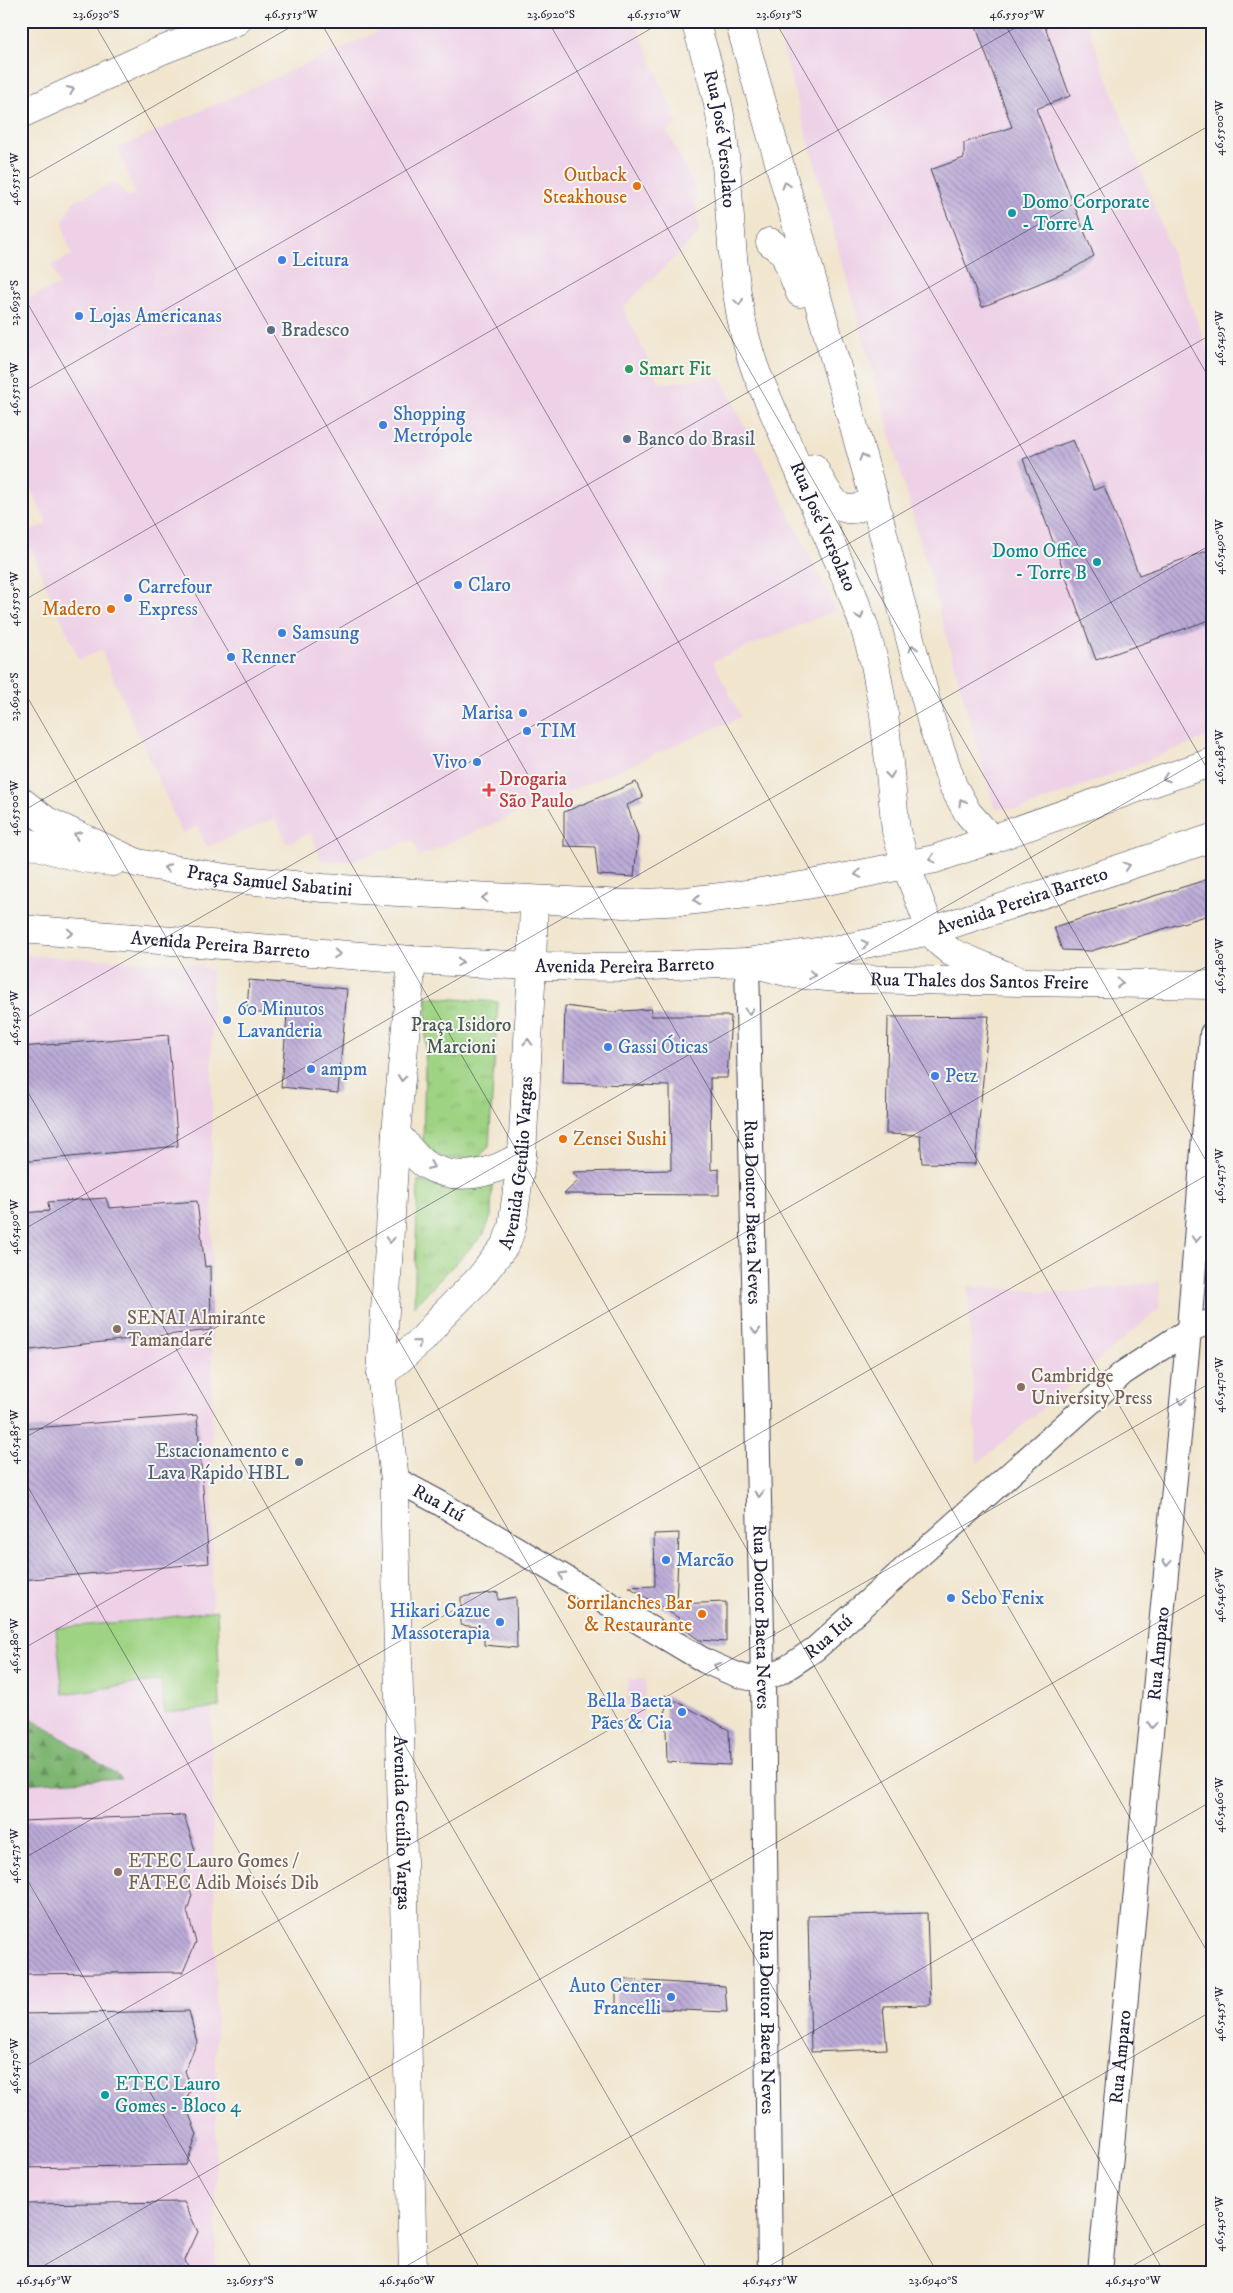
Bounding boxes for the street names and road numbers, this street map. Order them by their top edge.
street label: Rua José Versolato [698,67,741,209]
street label: Rua José Versolato [785,458,862,594]
street label: Praça Samuel Sabatini [185,860,353,901]
street label: Avenida Pereira Barreto [933,862,1111,940]
street label: Avenida Pereira Barreto [130,926,311,963]
street label: Avenida Pereira Barreto [535,952,715,979]
street label: Rua Thales dos Santos Freire [870,968,1089,994]
street label: Avenida Getúlio Vargas [494,1076,538,1252]
street label: Rua Doutor Baeta Neves [739,1119,766,1305]
street label: Rua Itú [409,1479,469,1527]
street label: Rua Doutor Baeta Neves [748,1524,775,1709]
street label: Rua Amparo [1143,1606,1174,1702]
street label: Rua Itú [800,1609,857,1664]
street label: Avenida Getúlio Vargas [389,1735,416,1910]
street label: Rua Doutor Baeta Neves [754,1929,780,2114]
street label: Rua Amparo [1104,2009,1136,2105]

